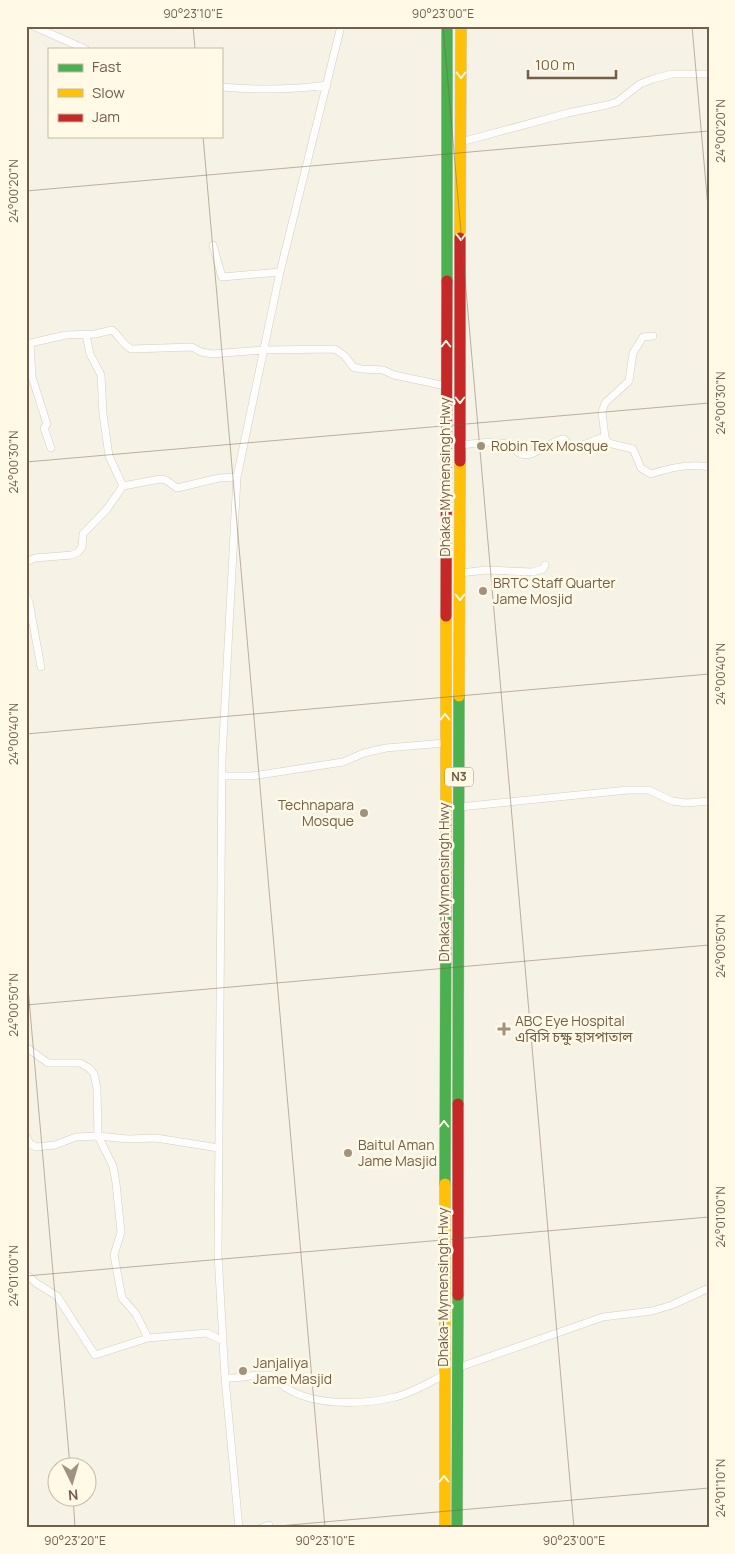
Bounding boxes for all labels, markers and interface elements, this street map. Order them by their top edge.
text: 90°23'10"E [163,5,223,22]
text: 90°23'00"E [412,5,474,22]
legend [48,48,222,138]
scale bar [528,48,615,80]
text: 100 m [535,54,575,75]
text: Fast [92,56,121,77]
one-way arrow [456,72,466,79]
text: Slow [92,82,125,103]
text: 24°00'20"N [712,99,729,163]
text: Jam [92,106,120,127]
text: 24°00'20"N [5,159,22,223]
one-way arrow [456,234,466,242]
one-way arrow [441,340,451,348]
text: 24°00'30"N [712,371,729,435]
one-way arrow [455,396,465,404]
street label: Dhaka-Mymensingh Hwy [435,397,454,557]
text: 24°00'30"N [5,430,22,494]
place label: Robin Tex Mosque [491,436,608,455]
marker: Robin Tex Mosque [475,440,487,452]
place label: BRTC Staff Quarter Jame Mosjid [493,573,616,608]
marker: BRTC Staff Quarter Jame Mosjid [477,585,489,597]
one-way arrow [455,594,465,602]
text: 24°00'40"N [712,643,729,705]
text: 24°00'40"N [5,703,22,765]
one-way arrow [440,712,450,720]
road number: N3 [445,768,473,786]
place label: Technapara Mosque [278,795,354,830]
street label: Dhaka-Mymensingh Hwy [434,802,453,962]
marker: Technapara Mosque [358,807,370,819]
text: 24°00'50"N [712,914,729,978]
text: 24°00'50"N [5,973,22,1037]
place label: ABC Eye Hospital এবিসি চক্ষু হাসপাতাল [515,1011,633,1046]
marker: ABC Eye Hospital এবিসি চক্ষু হাসপাতাল [497,1022,511,1036]
one-way arrow [439,1120,449,1128]
place label: Baitul Aman Jame Masjid [358,1135,437,1170]
marker: Baitul Aman Jame Masjid [342,1147,354,1159]
text: 24°01'00"N [712,1186,729,1248]
street label: Dhaka-Mymensingh Hwy [433,1207,452,1367]
text: 24°01'00"N [5,1245,22,1307]
place label: Janjaliya Jame Masjid [253,1353,332,1388]
marker: Janjaliya Jame Masjid [237,1365,249,1377]
north arrow [48,1456,98,1506]
text: 24°01'10"N [712,1459,729,1517]
one-way arrow [439,1475,449,1482]
text: N [67,1486,79,1505]
text: 90°23'20"E [44,1532,106,1549]
text: 90°23'10"E [295,1532,355,1549]
text: 90°23'00"E [543,1532,605,1549]

